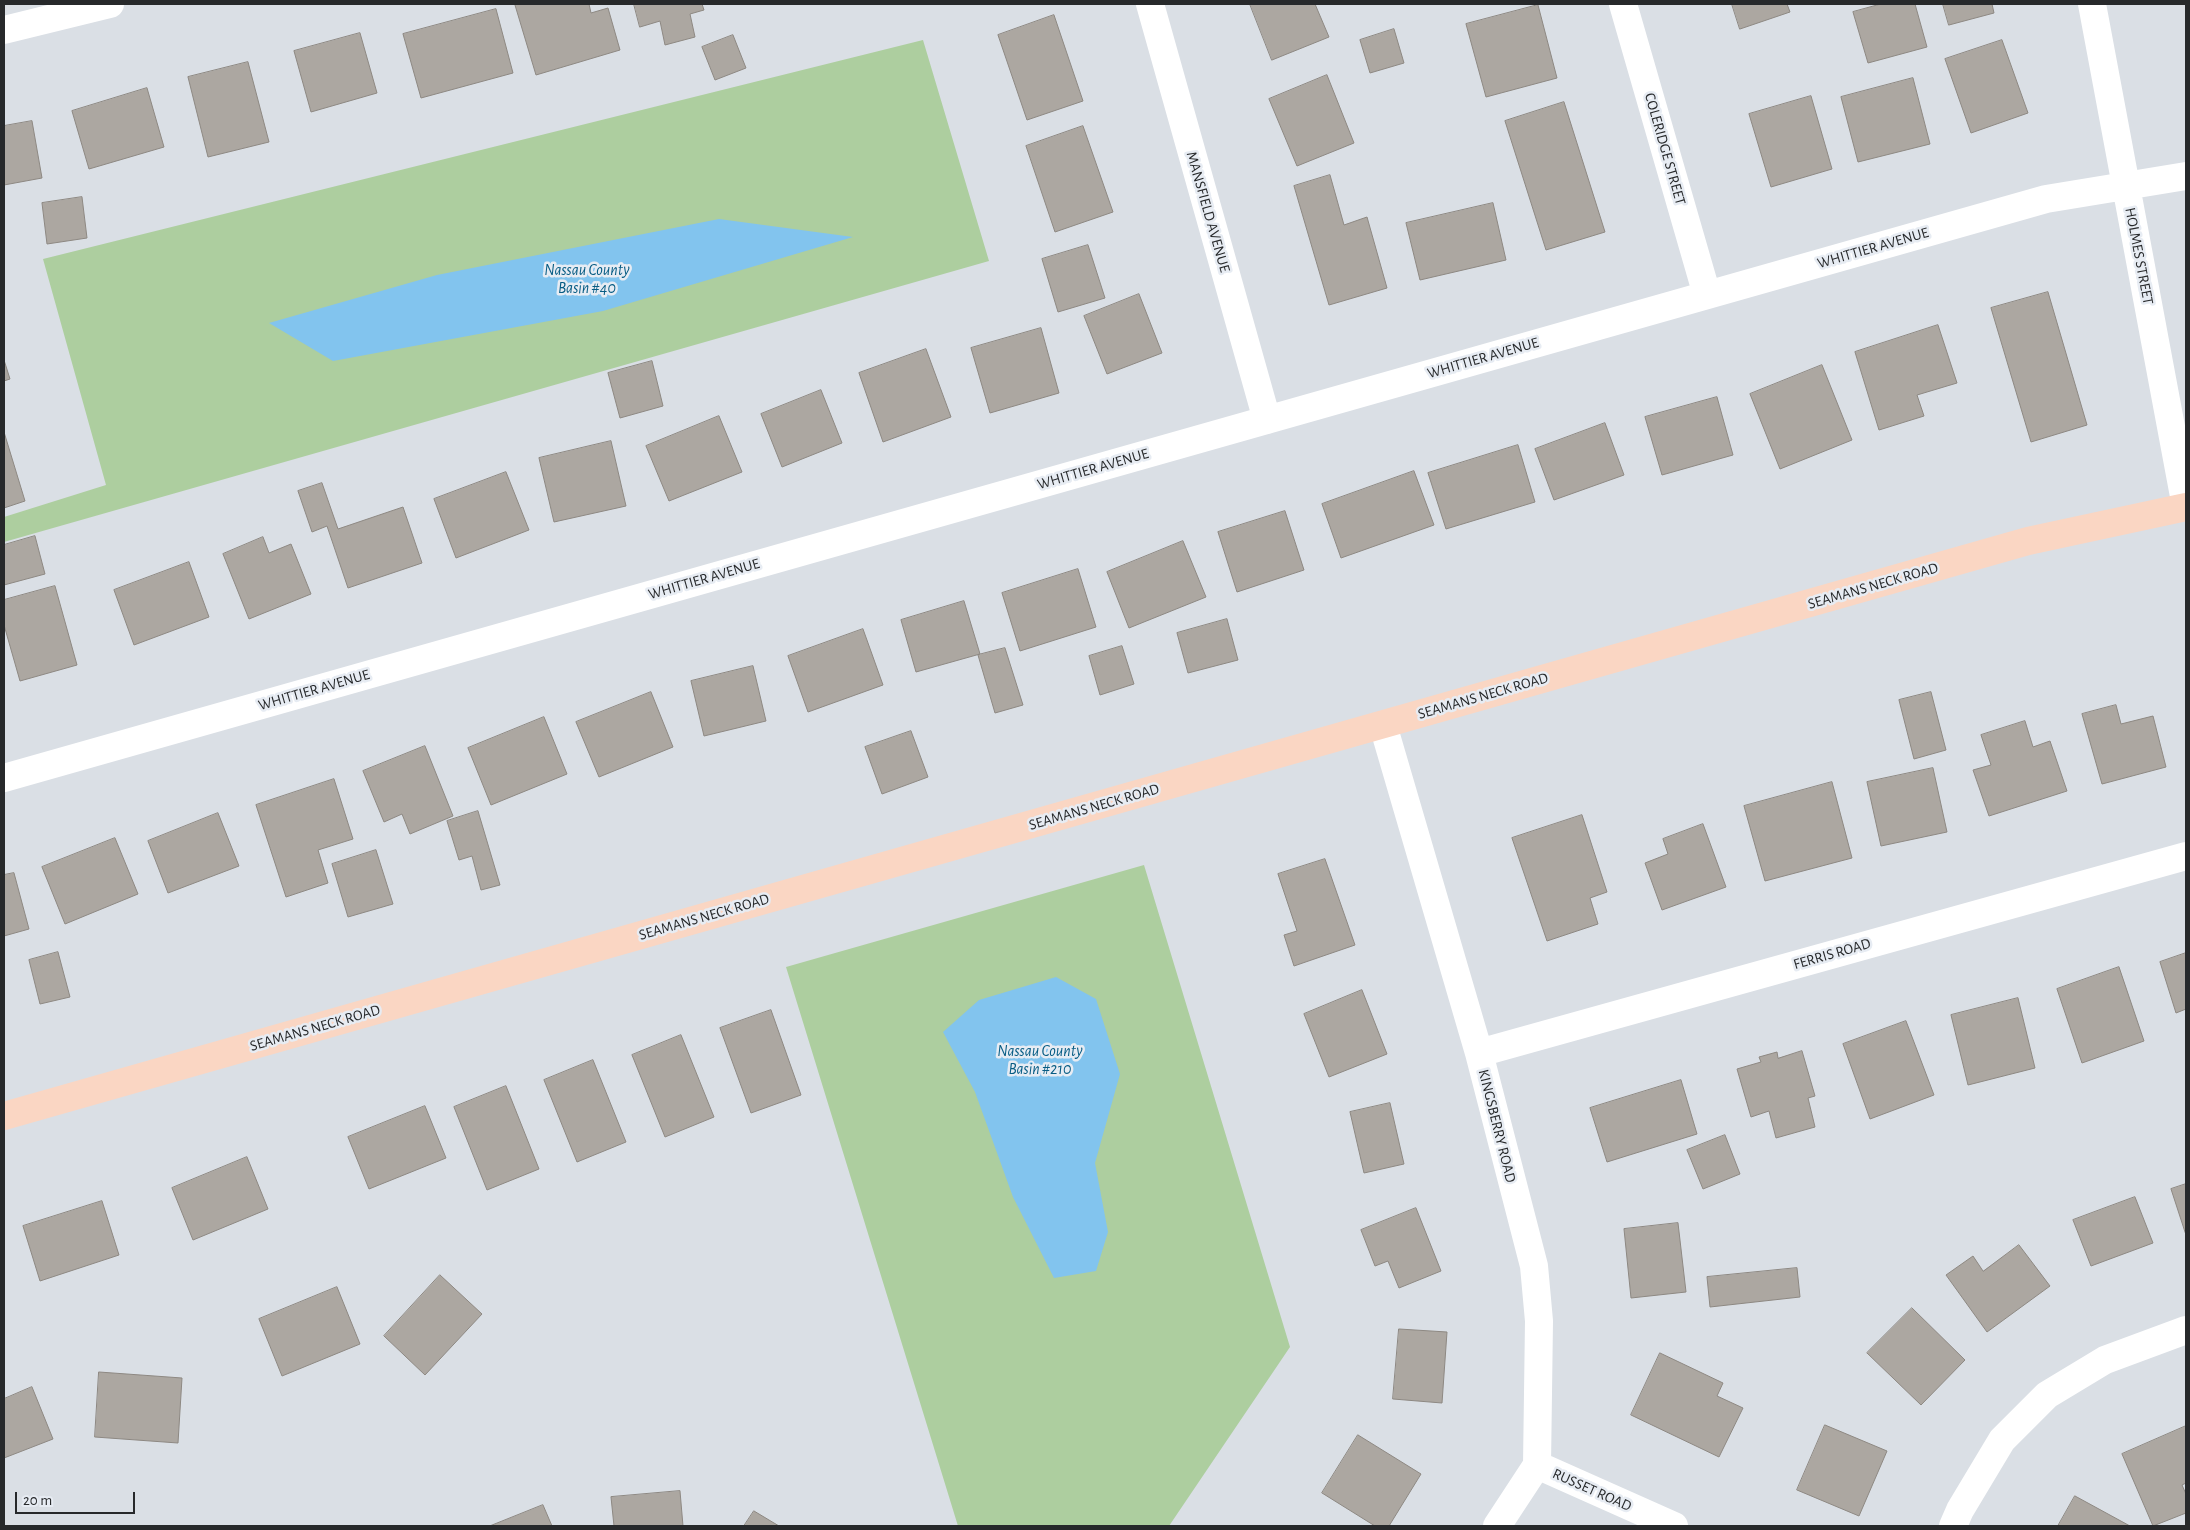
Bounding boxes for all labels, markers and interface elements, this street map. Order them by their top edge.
street label: COLERIDGE STREET [1640,91,1690,207]
street label: MANSFIELD AVENUE [1182,149,1234,275]
street label: HOLMES STREET [2121,206,2157,306]
street label: WHITTIER AVENUE [1815,223,1931,273]
water label: Nassau County Basin #40 [544,260,630,298]
street label: WHITTIER AVENUE [1425,333,1541,383]
street label: WHITTIER AVENUE [1035,444,1151,494]
street label: WHITTIER AVENUE [646,554,762,604]
street label: SEAMANS NECK ROAD [1806,559,1940,613]
street label: WHITTIER AVENUE [256,665,372,715]
street label: SEAMANS NECK ROAD [1416,669,1550,723]
street label: SEAMANS NECK ROAD [1027,780,1161,834]
street label: SEAMANS NECK ROAD [637,890,771,944]
street label: FERRIS ROAD [1791,934,1873,974]
street label: SEAMANS NECK ROAD [248,1001,382,1055]
water label: Nassau County Basin #210 [997,1041,1083,1079]
street label: KINGSBERRY ROAD [1474,1068,1520,1184]
street label: RUSSET ROAD [1550,1465,1634,1515]
scale bar [18,1482,138,1514]
text: 20 m [23,1493,52,1508]

